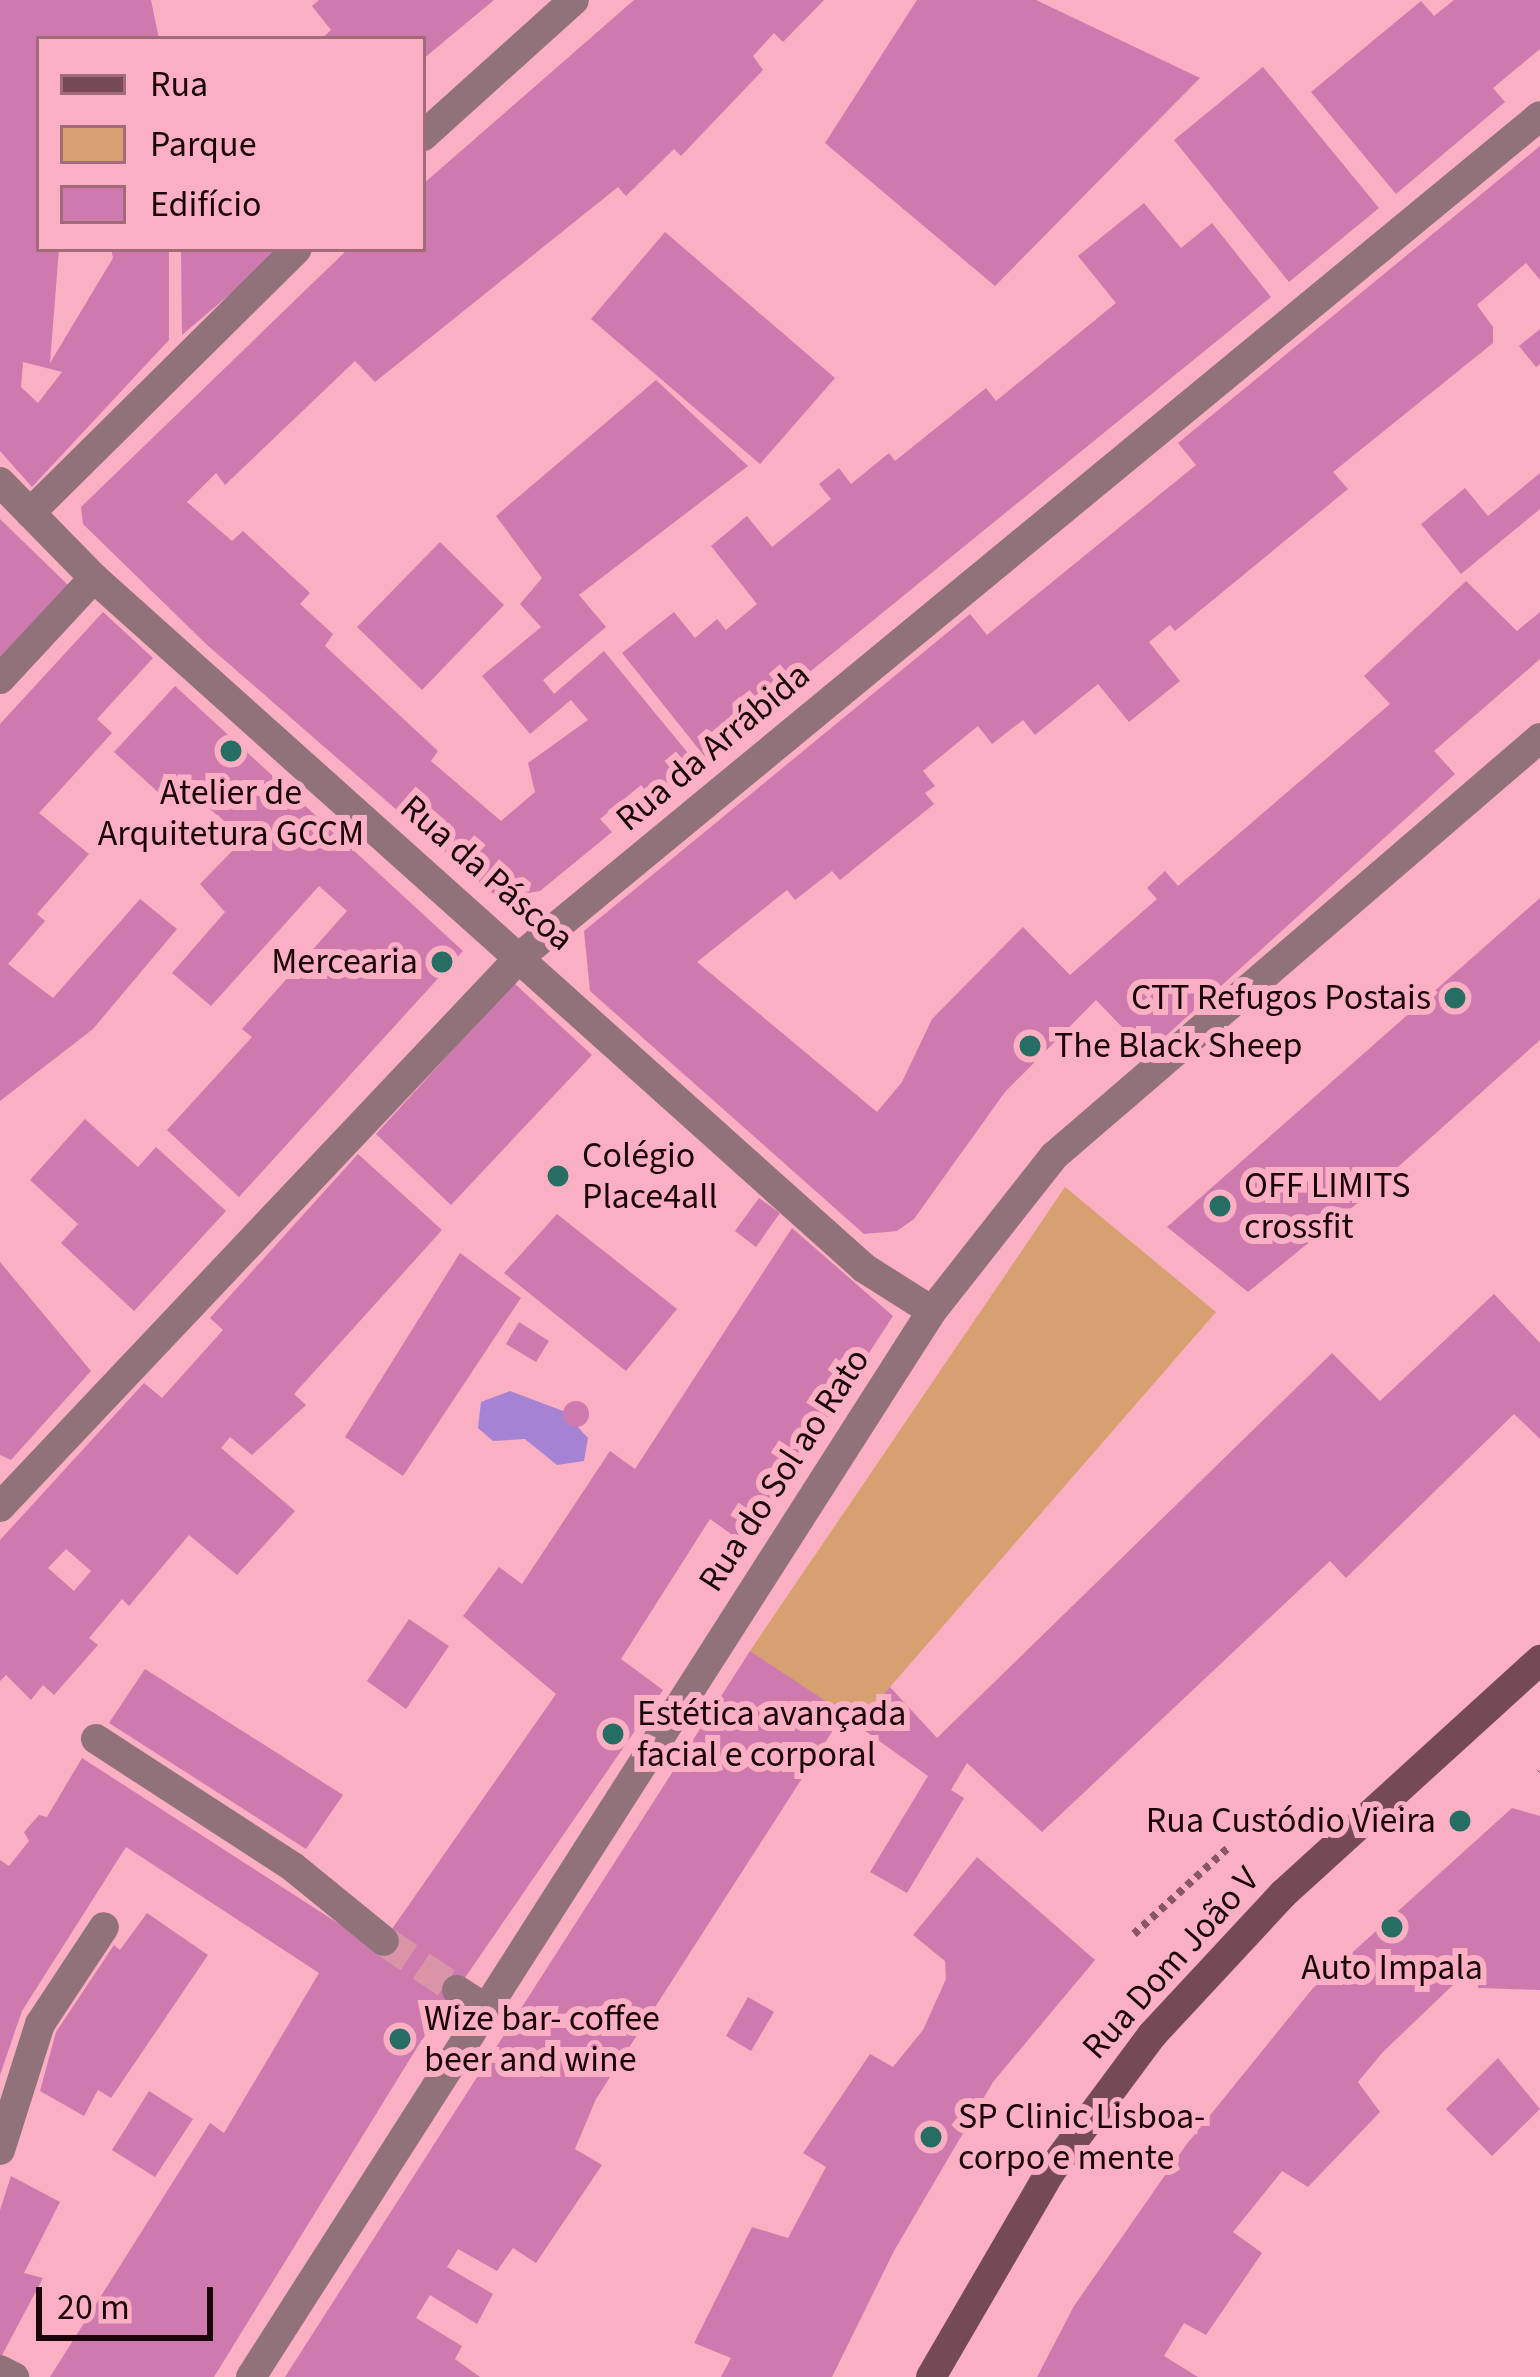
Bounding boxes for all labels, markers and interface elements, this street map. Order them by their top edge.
legend [36,36,426,252]
text: Rua [150,59,208,110]
text: Parque [150,119,257,170]
text: Edifício [150,179,262,230]
street label: Rua da Arrábida [607,653,819,841]
marker: Atelier de Arquitetura GCCM [218,738,244,764]
place label: Atelier de Arquitetura GCCM [98,770,364,855]
street label: Rua da Páscoa [391,786,583,960]
place label: Mercearia [271,940,418,984]
marker: Mercearia [429,949,455,975]
place label: CTT Refugos Postais [1131,976,1431,1020]
marker: CTT Refugos Postais [1442,985,1468,1011]
place label: The Black Sheep [1054,1024,1302,1068]
marker: The Black Sheep [1017,1033,1043,1059]
place label: Colégio Place4all [582,1133,718,1218]
marker: Colégio Place4all [545,1163,571,1189]
place label: OFF LIMITS crossfit [1244,1163,1410,1248]
marker: OFF LIMITS crossfit [1207,1193,1233,1219]
street label: Rua do Sol ao Rato [689,1340,879,1600]
place label: Estética avançada facial e corporal [637,1691,906,1776]
marker: Estética avançada facial e corporal [600,1721,626,1747]
place label: Rua Custódio Vieira [1146,1799,1436,1843]
marker: Rua Custódio Vieira [1447,1808,1473,1834]
street label: Rua Dom João V [1073,1858,1269,2068]
marker: Auto Impala [1379,1914,1405,1940]
place label: Auto Impala [1301,1946,1483,1990]
place label: Wize bar- coffee beer and wine [424,1996,660,2081]
marker: Wize bar- coffee beer and wine [387,2026,413,2052]
place label: SP Clinic Lisboa- corpo e mente [958,2094,1205,2179]
marker: SP Clinic Lisboa- corpo e mente [915,2121,947,2153]
scale bar [42,2263,219,2337]
text: 20 m [57,2282,130,2333]

